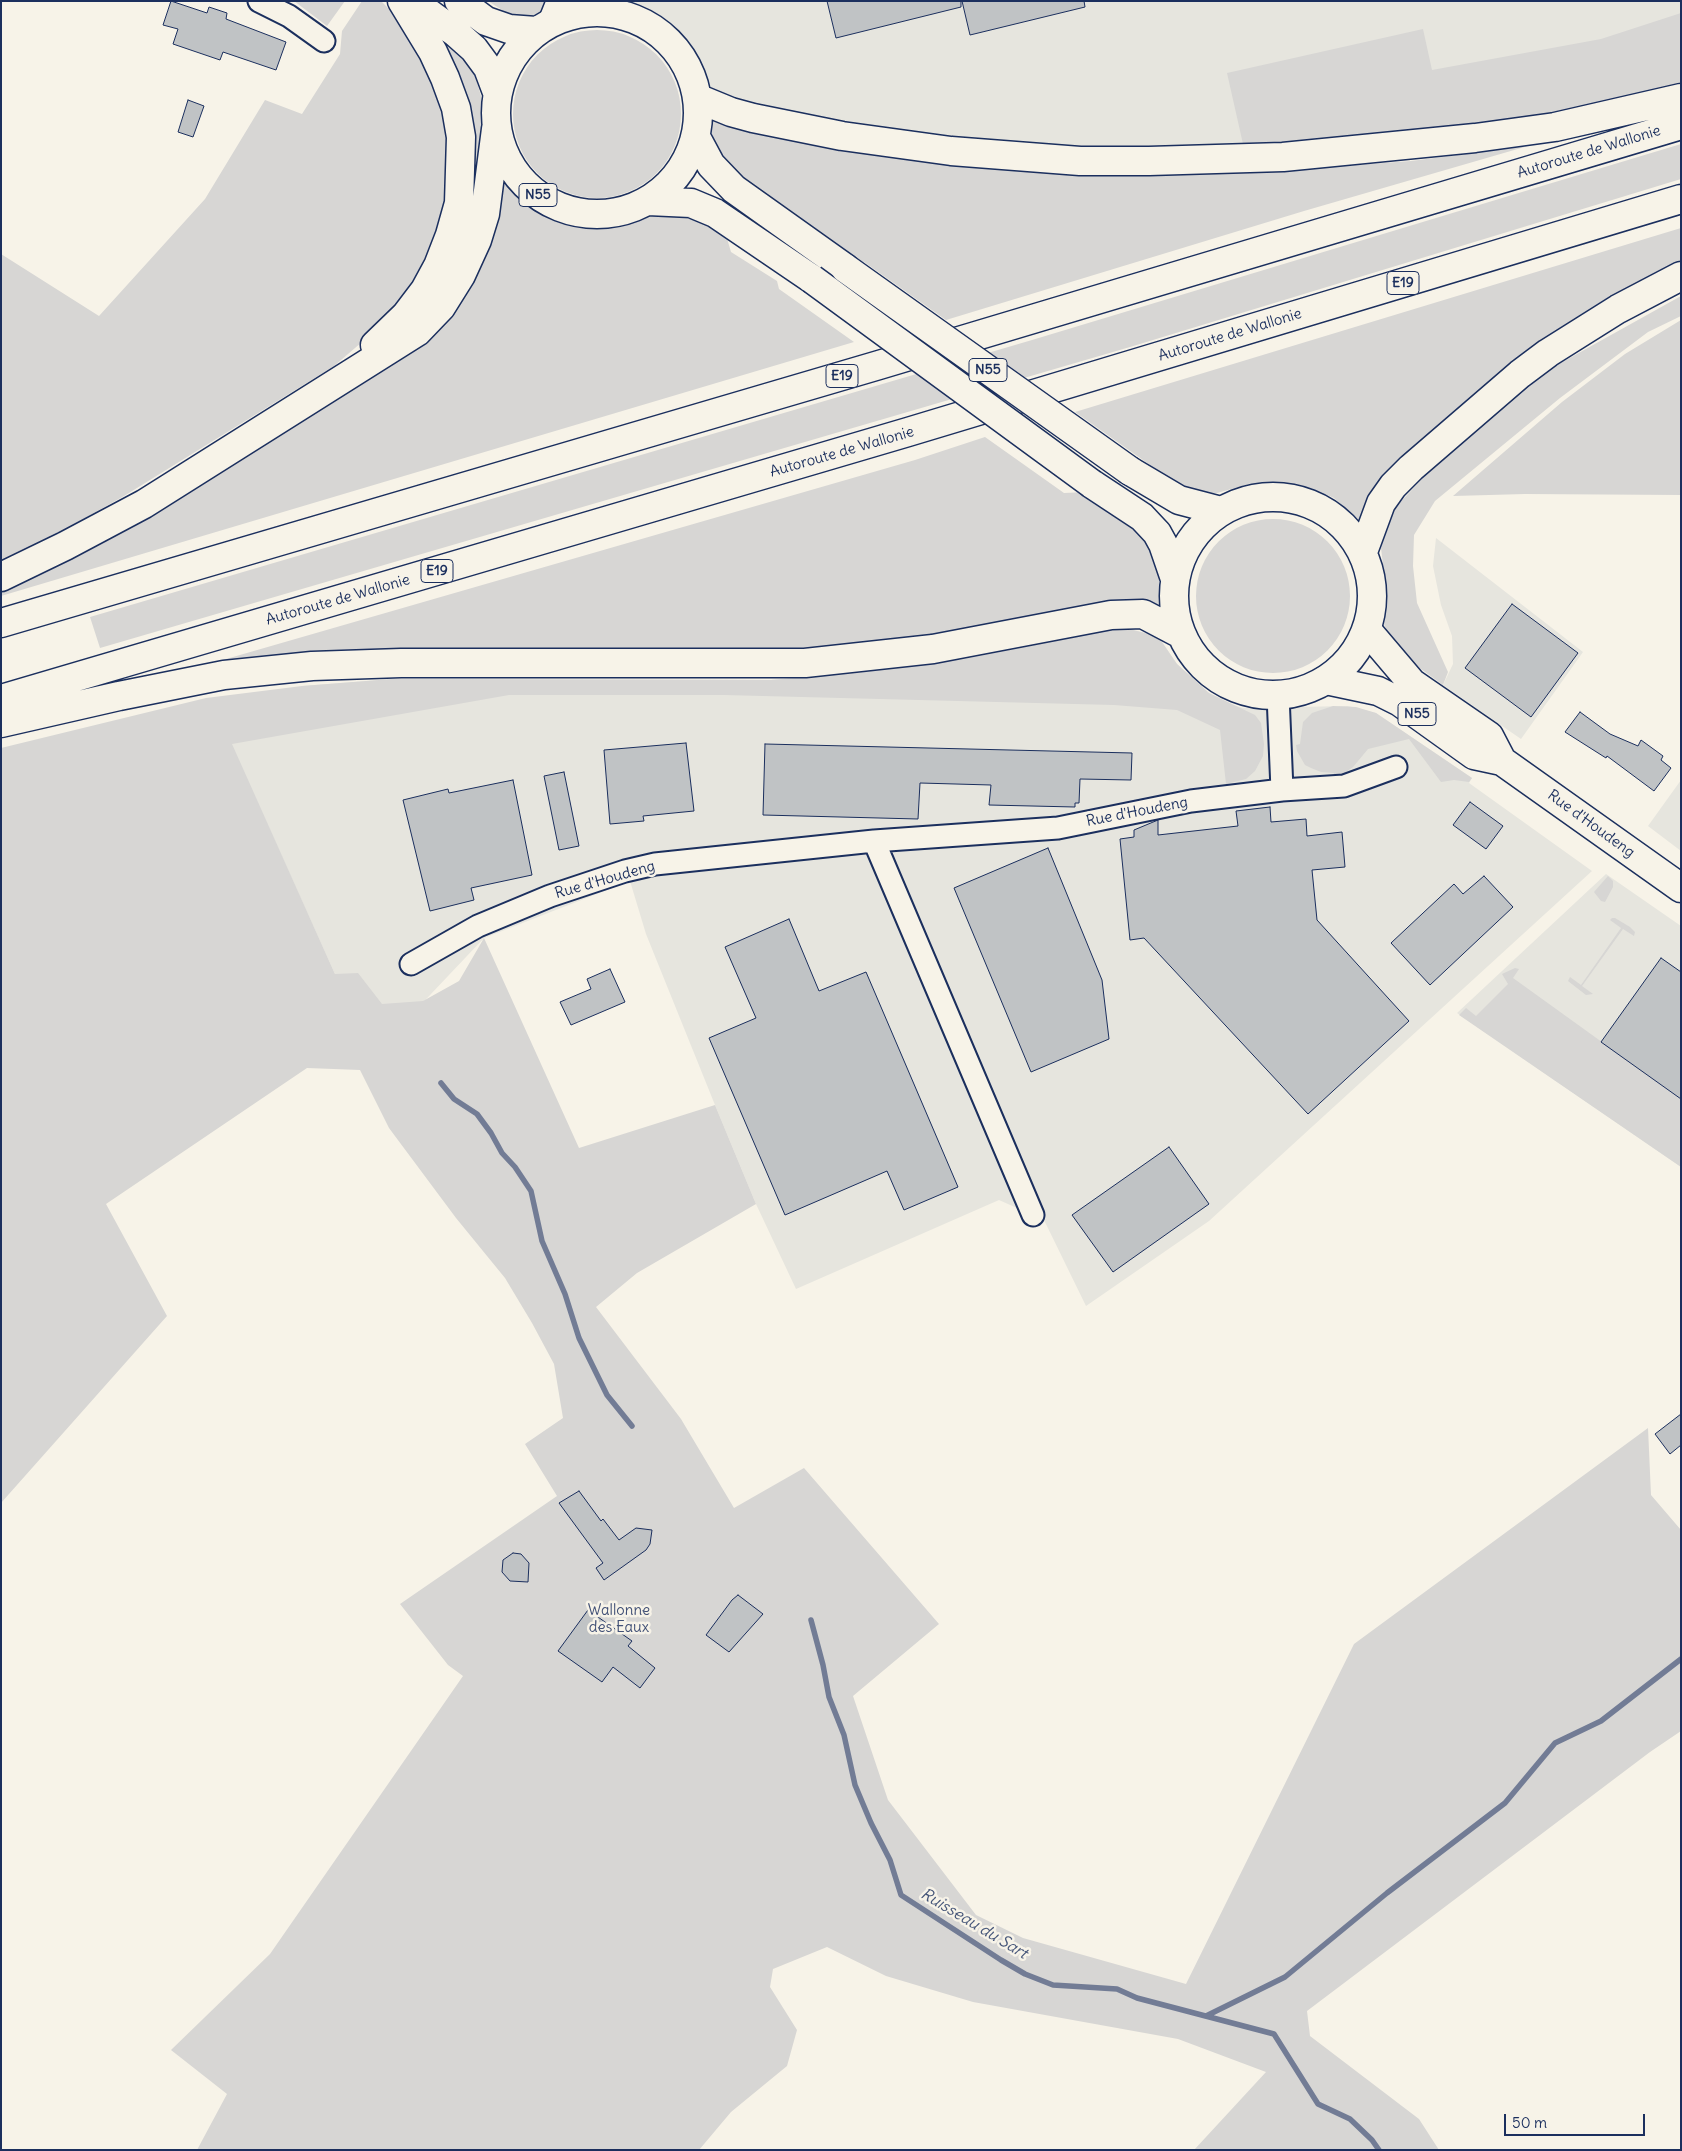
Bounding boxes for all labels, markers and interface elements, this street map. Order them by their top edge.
street label: Autoroute de Wallonie [1515,122,1663,182]
road number: N55 [519,184,557,206]
road number: E19 [1387,272,1419,294]
street label: Autoroute de Wallonie [1156,305,1304,365]
road number: N55 [969,358,1007,382]
road number: E19 [826,364,858,388]
street label: Autoroute de Wallonie [768,423,916,481]
road number: E19 [421,560,453,582]
street label: Autoroute de Wallonie [264,571,412,629]
road number: N55 [1398,702,1436,726]
street label: Rue d'Houdeng [1544,786,1638,862]
street label: Rue d'Houdeng [1085,793,1189,831]
street label: Rue d'Houdeng [553,857,657,903]
park label: Wallonne des Eaux [588,1602,650,1637]
water label: Ruisseau du Sart [917,1885,1031,1963]
scale bar [1507,2104,1648,2136]
text: 50 m [1512,2113,1547,2132]

